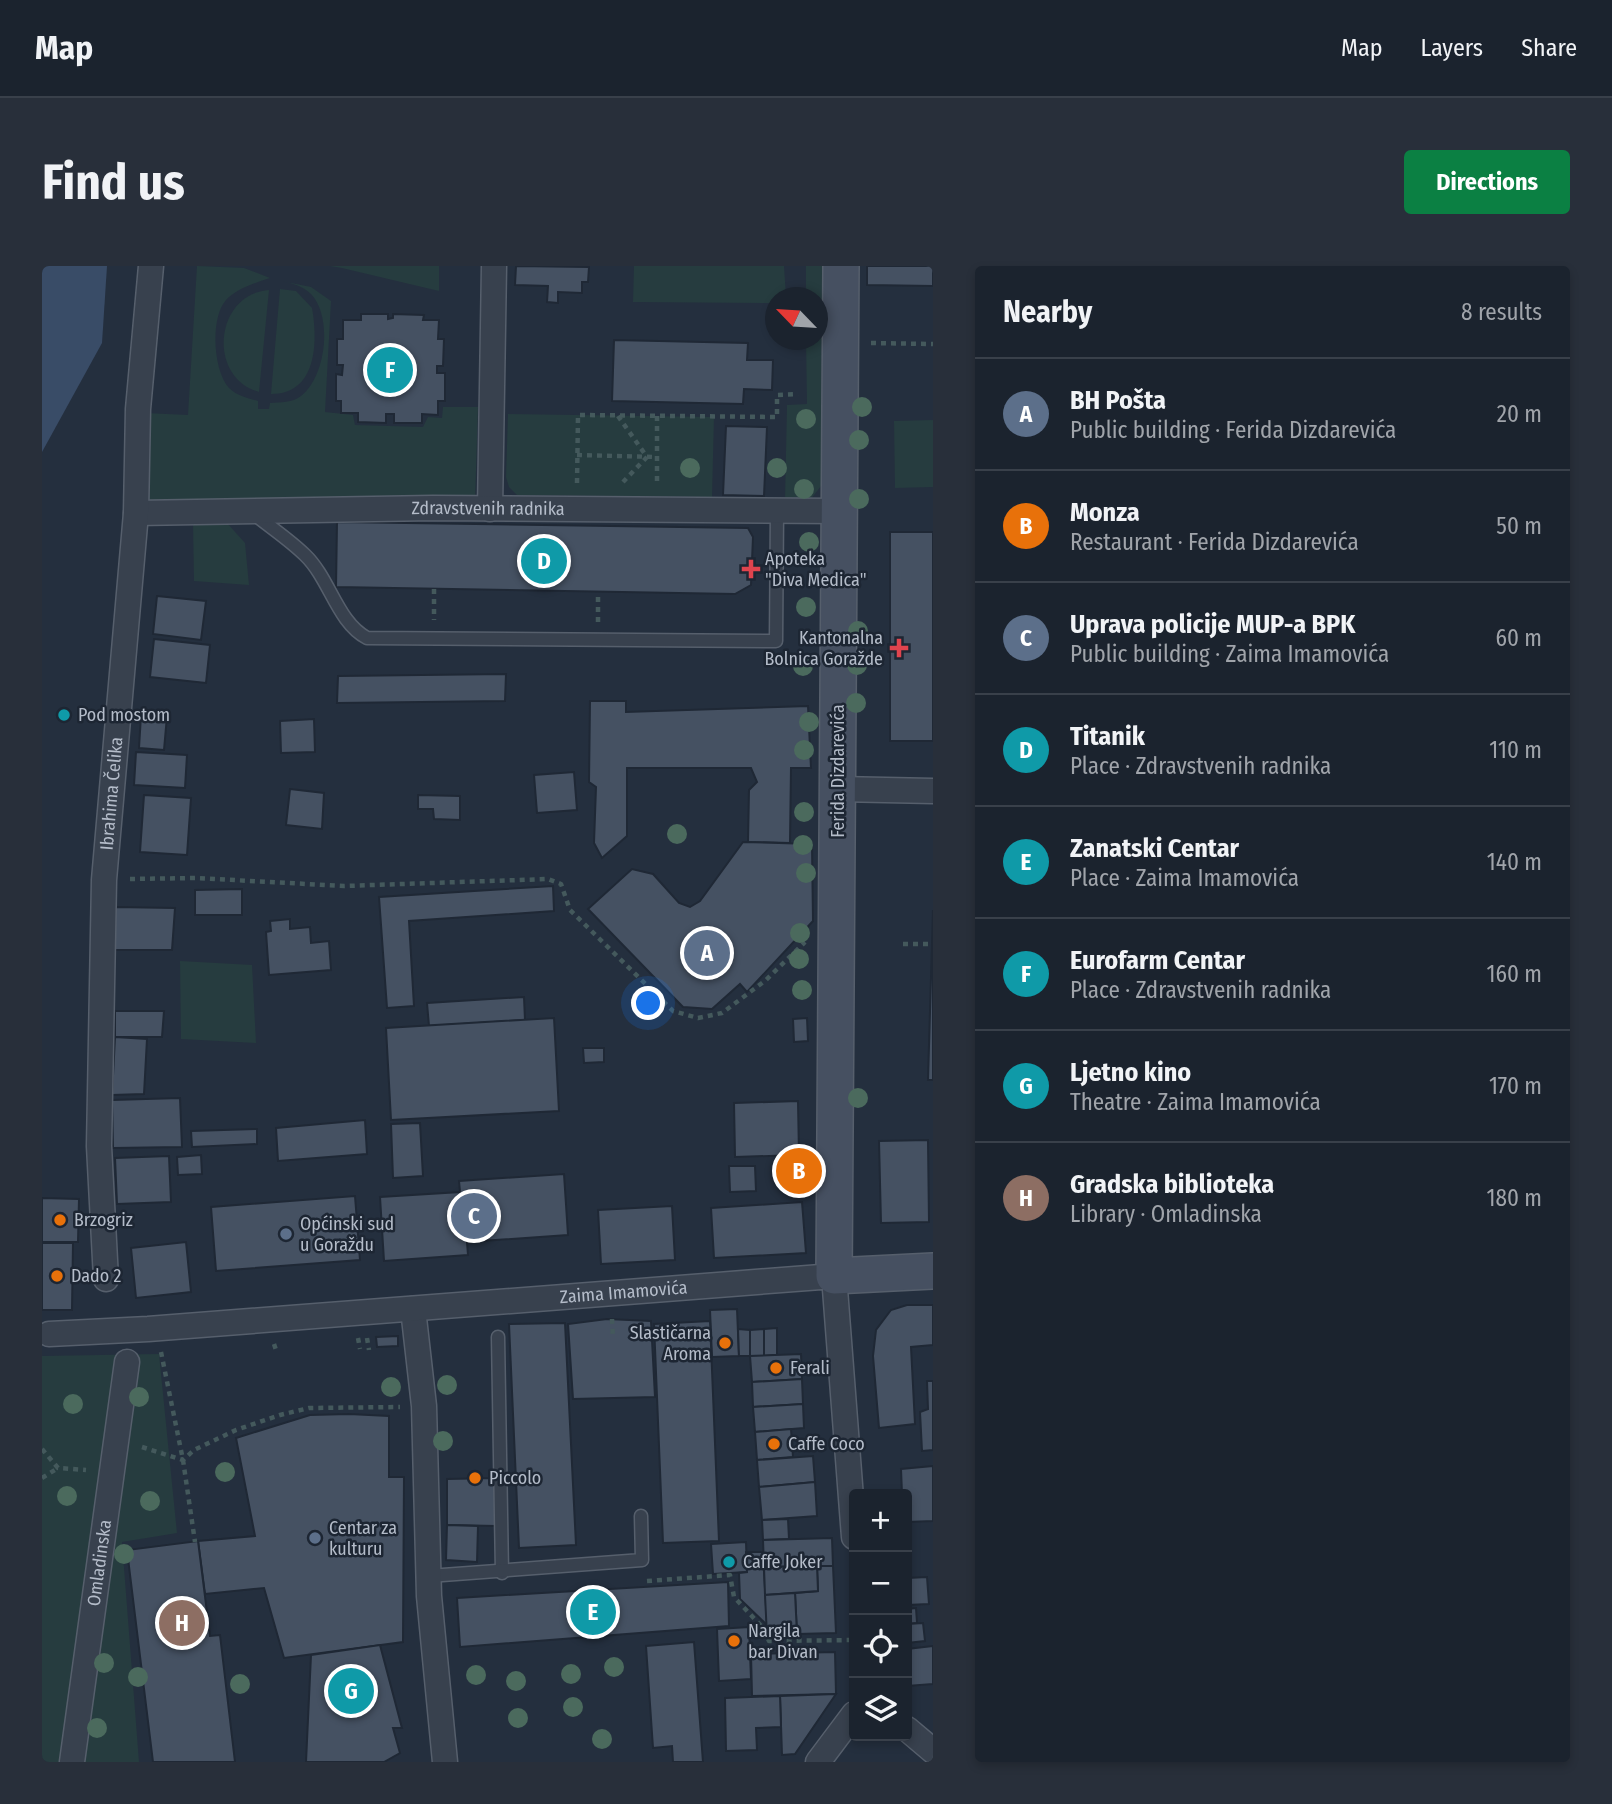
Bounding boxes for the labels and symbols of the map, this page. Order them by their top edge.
north arrow [765,287,828,350]
pin: F [367,344,413,396]
street label: Zdravstvenih radnika [411,497,565,520]
pin: D [521,535,567,587]
place label: Apoteka "Diva Medica" [765,548,866,591]
marker: Apoteka "Diva Medica" [743,561,759,577]
place label: Kantonalna Bolnica Goražde [764,627,883,670]
marker: Kantonalna Bolnica Goražde [889,638,909,658]
place label: Pod mostom [78,704,170,726]
street label: Ferida Dizdarevića [827,704,849,838]
marker: Pod mostom [56,707,72,723]
street label: Ibrahima Čelika [96,736,127,851]
pin: A [684,927,730,979]
your location [631,986,665,1020]
pin: B [776,1145,822,1197]
pin: C [451,1190,497,1242]
place label: Brzogriz [74,1209,133,1231]
marker: Brzogriz [52,1212,68,1228]
place label: Općinski sud u Goraždu [300,1213,394,1256]
marker: Općinski sud u Goraždu [278,1226,294,1242]
place label: Dado 2 [71,1265,121,1287]
marker: Dado 2 [49,1268,65,1284]
street label: Zaima Imamovića [559,1276,688,1308]
place label: Slastičarna Aroma [630,1322,711,1365]
marker: Slastičarna Aroma [717,1335,733,1351]
place label: Ferali [790,1357,830,1379]
marker: Ferali [768,1360,784,1376]
place label: Caffe Coco [788,1433,865,1455]
marker: Caffe Coco [766,1436,782,1452]
place label: Piccolo [489,1467,541,1489]
marker: Piccolo [467,1470,483,1486]
place label: Centar za kulturu [329,1517,397,1560]
street label: Omladinska [83,1518,116,1607]
marker: Centar za kulturu [307,1530,323,1546]
place label: Caffe Joker [743,1551,823,1573]
marker: Caffe Joker [721,1554,737,1570]
pin: E [570,1586,616,1638]
pin: H [159,1597,205,1649]
place label: Nargila bar Divan [748,1620,818,1663]
marker: Nargila bar Divan [726,1633,742,1649]
pin: G [328,1665,374,1717]

